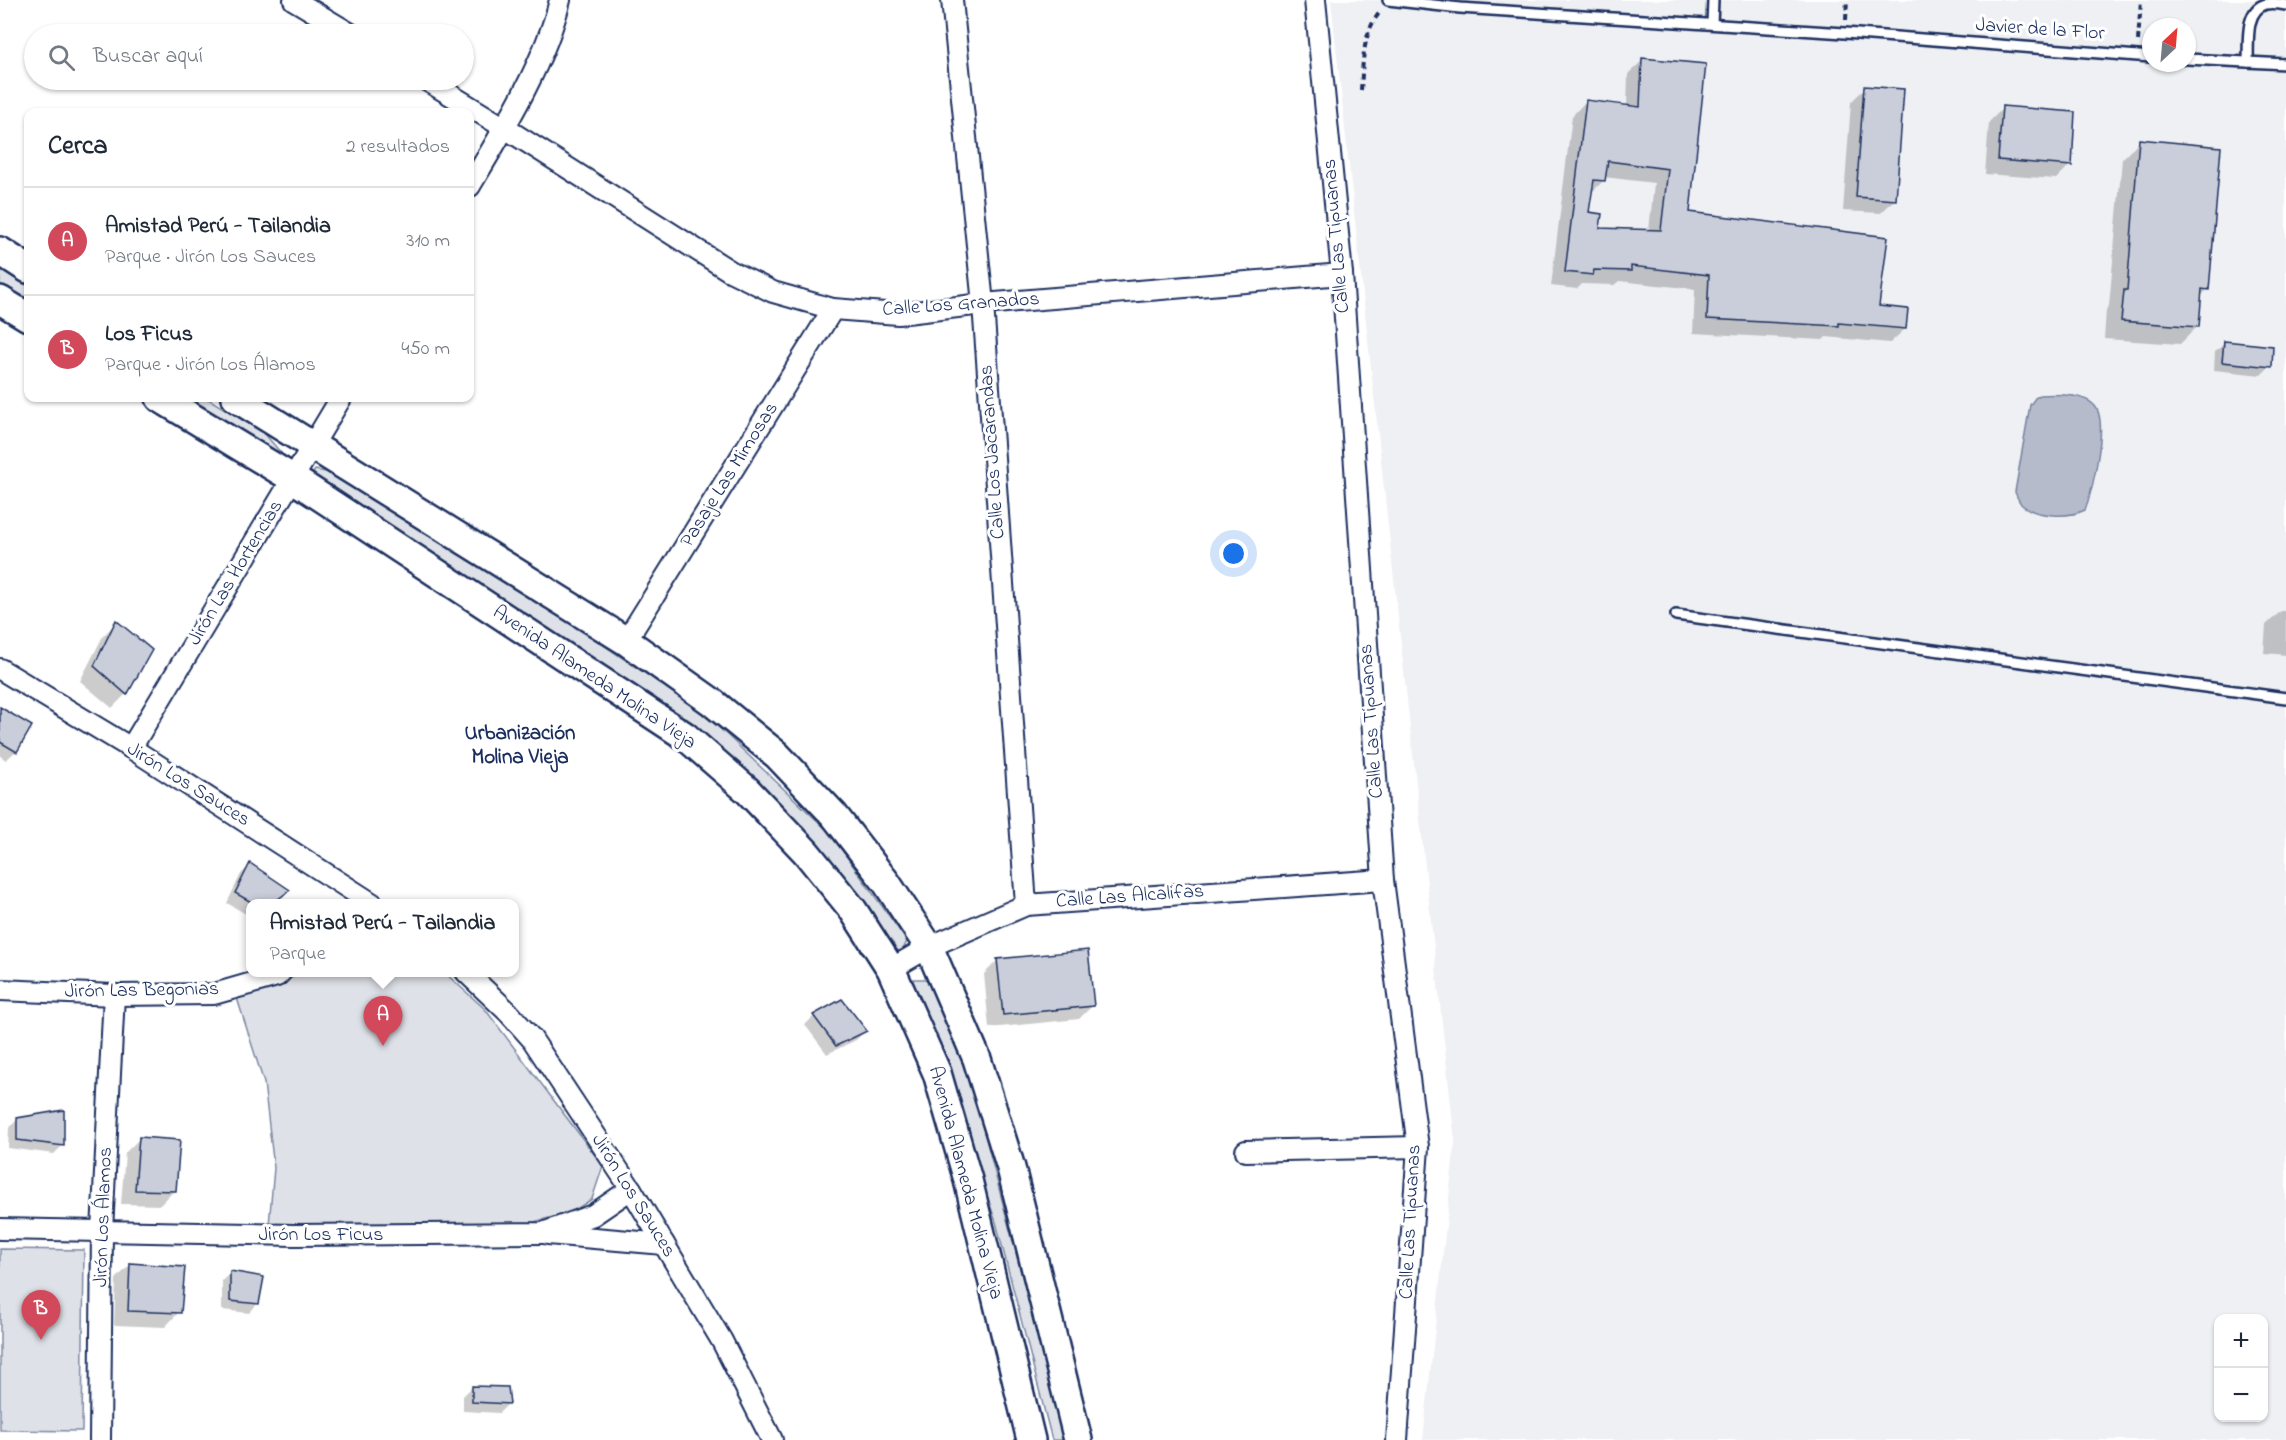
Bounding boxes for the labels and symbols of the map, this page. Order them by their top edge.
street label: Javier de la Flor [1974,11,2106,49]
north arrow [2142,18,2196,72]
street label: Calle Las Tipuanas [1316,158,1358,314]
street label: Calle Los Granados [881,285,1041,325]
street label: Calle Los Jacarandas [972,364,1014,540]
street label: Pasaje Las Mimosas [674,397,786,553]
street label: Jirón Las Hortencias [181,495,291,651]
your location [1219,539,1248,568]
street label: Avenida Alameda Molina Vieja [486,599,702,757]
street label: Calle Las Tipuanas [1352,643,1392,799]
district label: Urbanización Molina Vieja [465,719,575,773]
street label: Jirón Los Sauces [121,735,255,835]
street label: Calle Las Alcalifas [1055,877,1205,917]
street label: Jirón Las Begonias [65,975,219,1008]
pin: A [364,996,403,1046]
street label: Avenida Alameda Molina Vieja [920,1063,1010,1303]
street label: Jirón Los Sauces [583,1129,683,1263]
street label: Calle Las Tipuanas [1392,1144,1430,1300]
street label: Jirón Los Álamos [87,1146,121,1288]
street label: Jirón Los Ficus [259,1221,383,1250]
pin: B [22,1290,60,1340]

